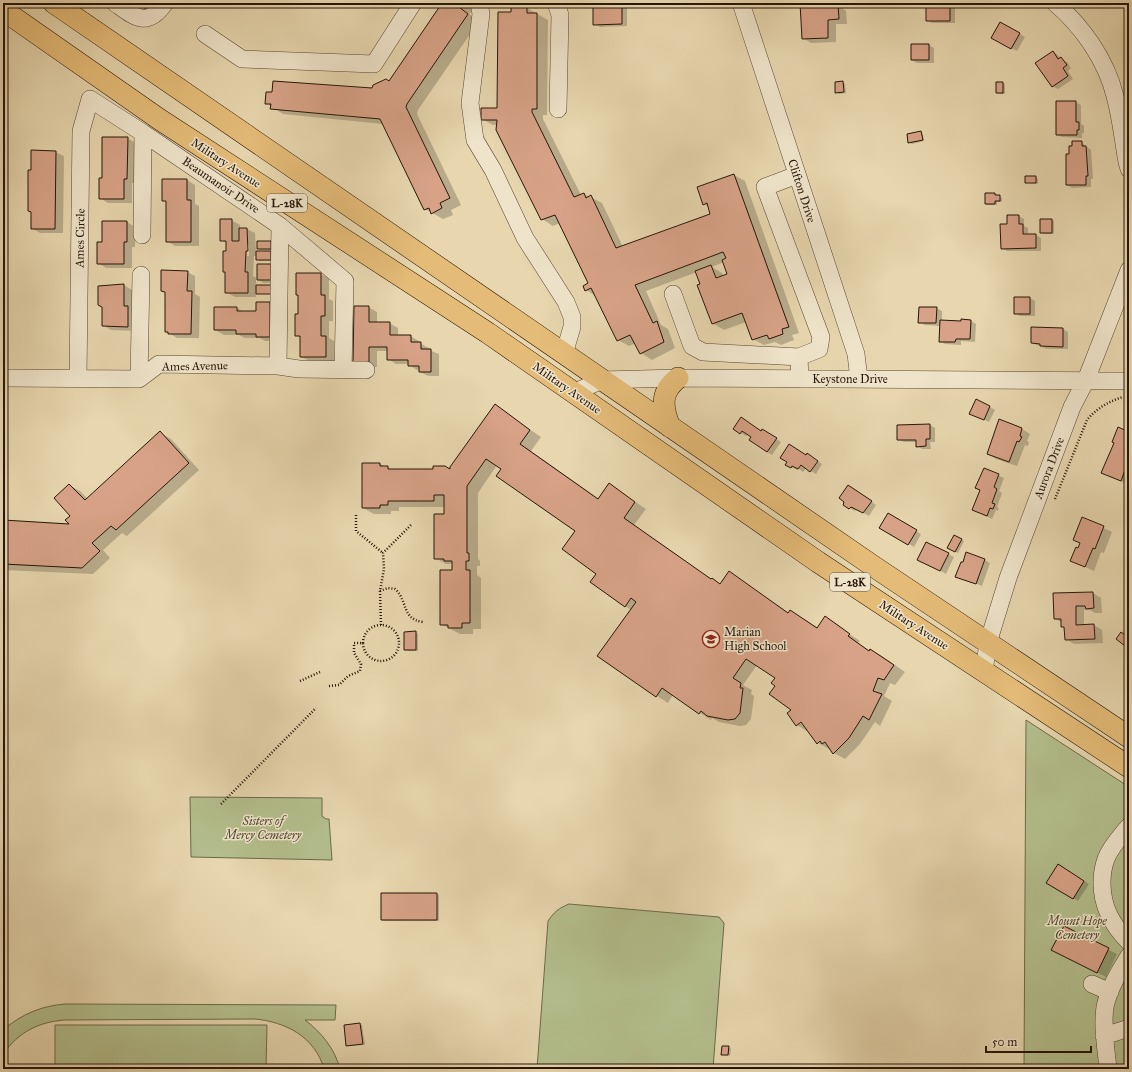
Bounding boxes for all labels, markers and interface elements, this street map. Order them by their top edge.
street label: Military Avenue [189,135,263,191]
street label: Beaumanoir Drive [180,154,262,216]
street label: Clifton Drive [785,157,819,225]
road number: L-28K [267,194,307,212]
street label: Ames Circle [72,208,88,269]
street label: Ames Avenue [161,358,228,374]
street label: Military Avenue [530,359,604,417]
street label: Keystone Drive [812,372,888,386]
street label: Aurora Drive [1030,435,1067,502]
road number: L-28K [830,573,870,591]
street label: Military Avenue [877,597,951,653]
place label: Marian High School [724,625,787,654]
school or university icon: Marian High School [701,629,721,649]
park label: Sisters of Mercy Cemetery [224,814,302,842]
park label: Mount Hope Cemetery [1046,914,1107,942]
scale bar [986,1028,1091,1054]
text: 50 m [992,1035,1017,1049]

